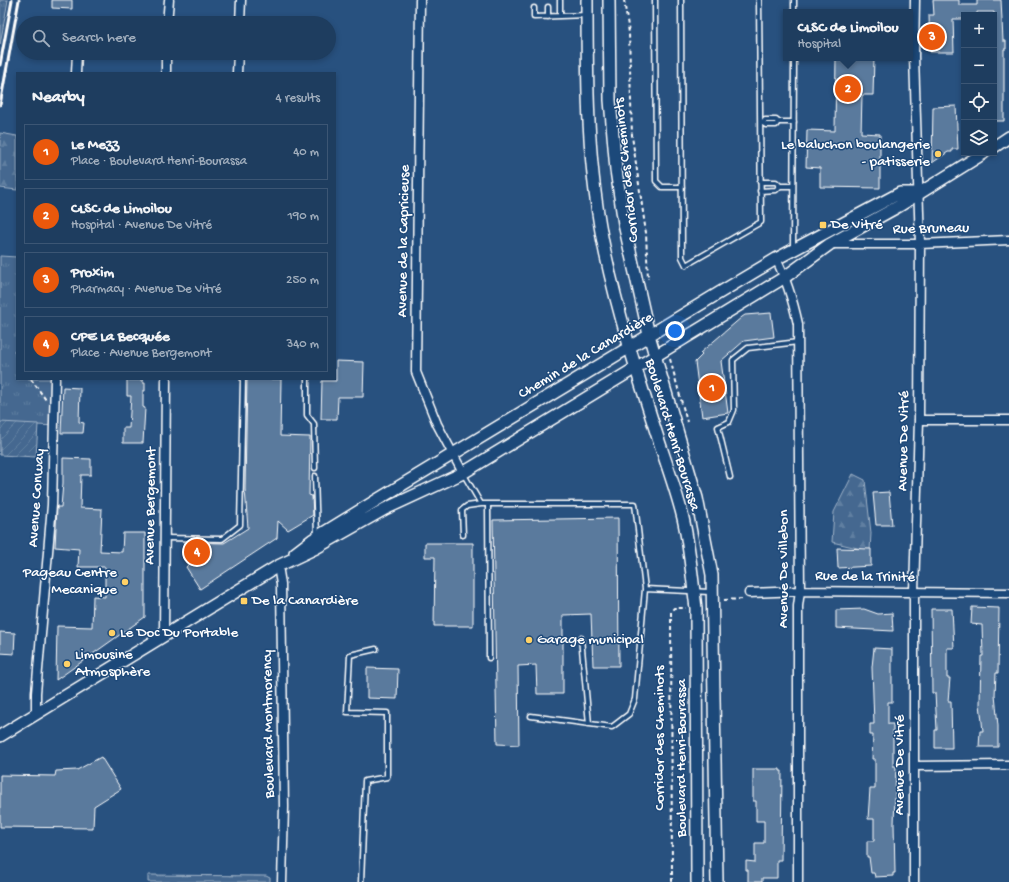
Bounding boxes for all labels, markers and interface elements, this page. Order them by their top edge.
popup [783,9,913,61]
map controls [961,12,997,156]
button: + [961,12,997,48]
search box [16,16,336,60]
text: CLSC de Limoilou [798,19,898,37]
pin: 3 [919,22,945,52]
icon: search [30,27,52,49]
text: Search here [62,29,136,47]
text: Hospital [798,37,841,52]
button: − [961,48,997,84]
pin: 2 [835,74,861,104]
button: locate [961,84,997,120]
text: Nearby [32,88,85,108]
text: 4 results [276,91,320,106]
street label: Corridor des Cheminots [610,96,644,243]
button: layers [961,120,997,156]
text: Le Mezz [71,136,119,154]
place label: Le baluchon boulangerie - patisserie [781,136,930,171]
text: 1 [43,145,49,160]
text: 40 m [293,145,319,160]
marker: Le baluchon boulangerie - patisserie [933,149,943,159]
text: Place · Boulevard Henri-Bourassa [71,154,247,169]
street label: Avenue de la Capricieuse [394,164,414,318]
text: CLSC de Limoilou [71,200,172,218]
text: 2 [43,209,49,224]
text: 190 m [288,209,319,224]
place label: De Vitré [830,216,883,234]
text: Hospital · Avenue De Vitré [71,218,212,233]
street label: Rue Bruneau [893,219,969,239]
marker: De Vitré [818,220,828,230]
text: Proxim [71,264,114,282]
text: 3 [43,273,49,288]
text: 250 m [286,273,319,288]
text: Pharmacy · Avenue De Vitré [71,282,222,297]
street label: Chemin de la Canardière [515,309,657,403]
your location [665,321,685,341]
text: CPE La Becquée [71,328,170,346]
text: 4 [43,337,49,352]
text: 340 m [286,337,319,352]
text: Place · Avenue Bergemont [71,346,211,361]
street label: Boulevard Henri-Bourassa [640,356,704,514]
pin: 1 [699,373,725,403]
street label: Avenue De Vitré [894,390,914,491]
street label: Avenue Bergemont [141,445,161,565]
street label: Avenue Conway [25,447,49,548]
street label: Avenue De Villebon [775,510,793,628]
pin: 4 [184,537,210,567]
place label: Pageau Centre Mecanique [22,564,117,599]
street label: Rue de la Trinité [815,567,915,587]
marker: Pageau Centre Mecanique [120,577,130,587]
place label: De la Canardière [251,592,359,610]
marker: De la Canardière [239,596,249,606]
place label: Le Doc Du Portable [120,624,238,642]
marker: Le Doc Du Portable [107,628,117,638]
place label: Garage municipal [537,631,644,649]
marker: Garage municipal [524,635,534,645]
place label: Limousine Atmosphère [75,646,150,681]
street label: Boulevard Montmorency [259,649,279,799]
marker: Limousine Atmosphère [62,659,72,669]
street label: Corridor des Cheminots [651,665,669,811]
street label: Boulevard Henri-Bourassa [673,678,691,838]
street label: Avenue De Vitré [891,714,909,815]

